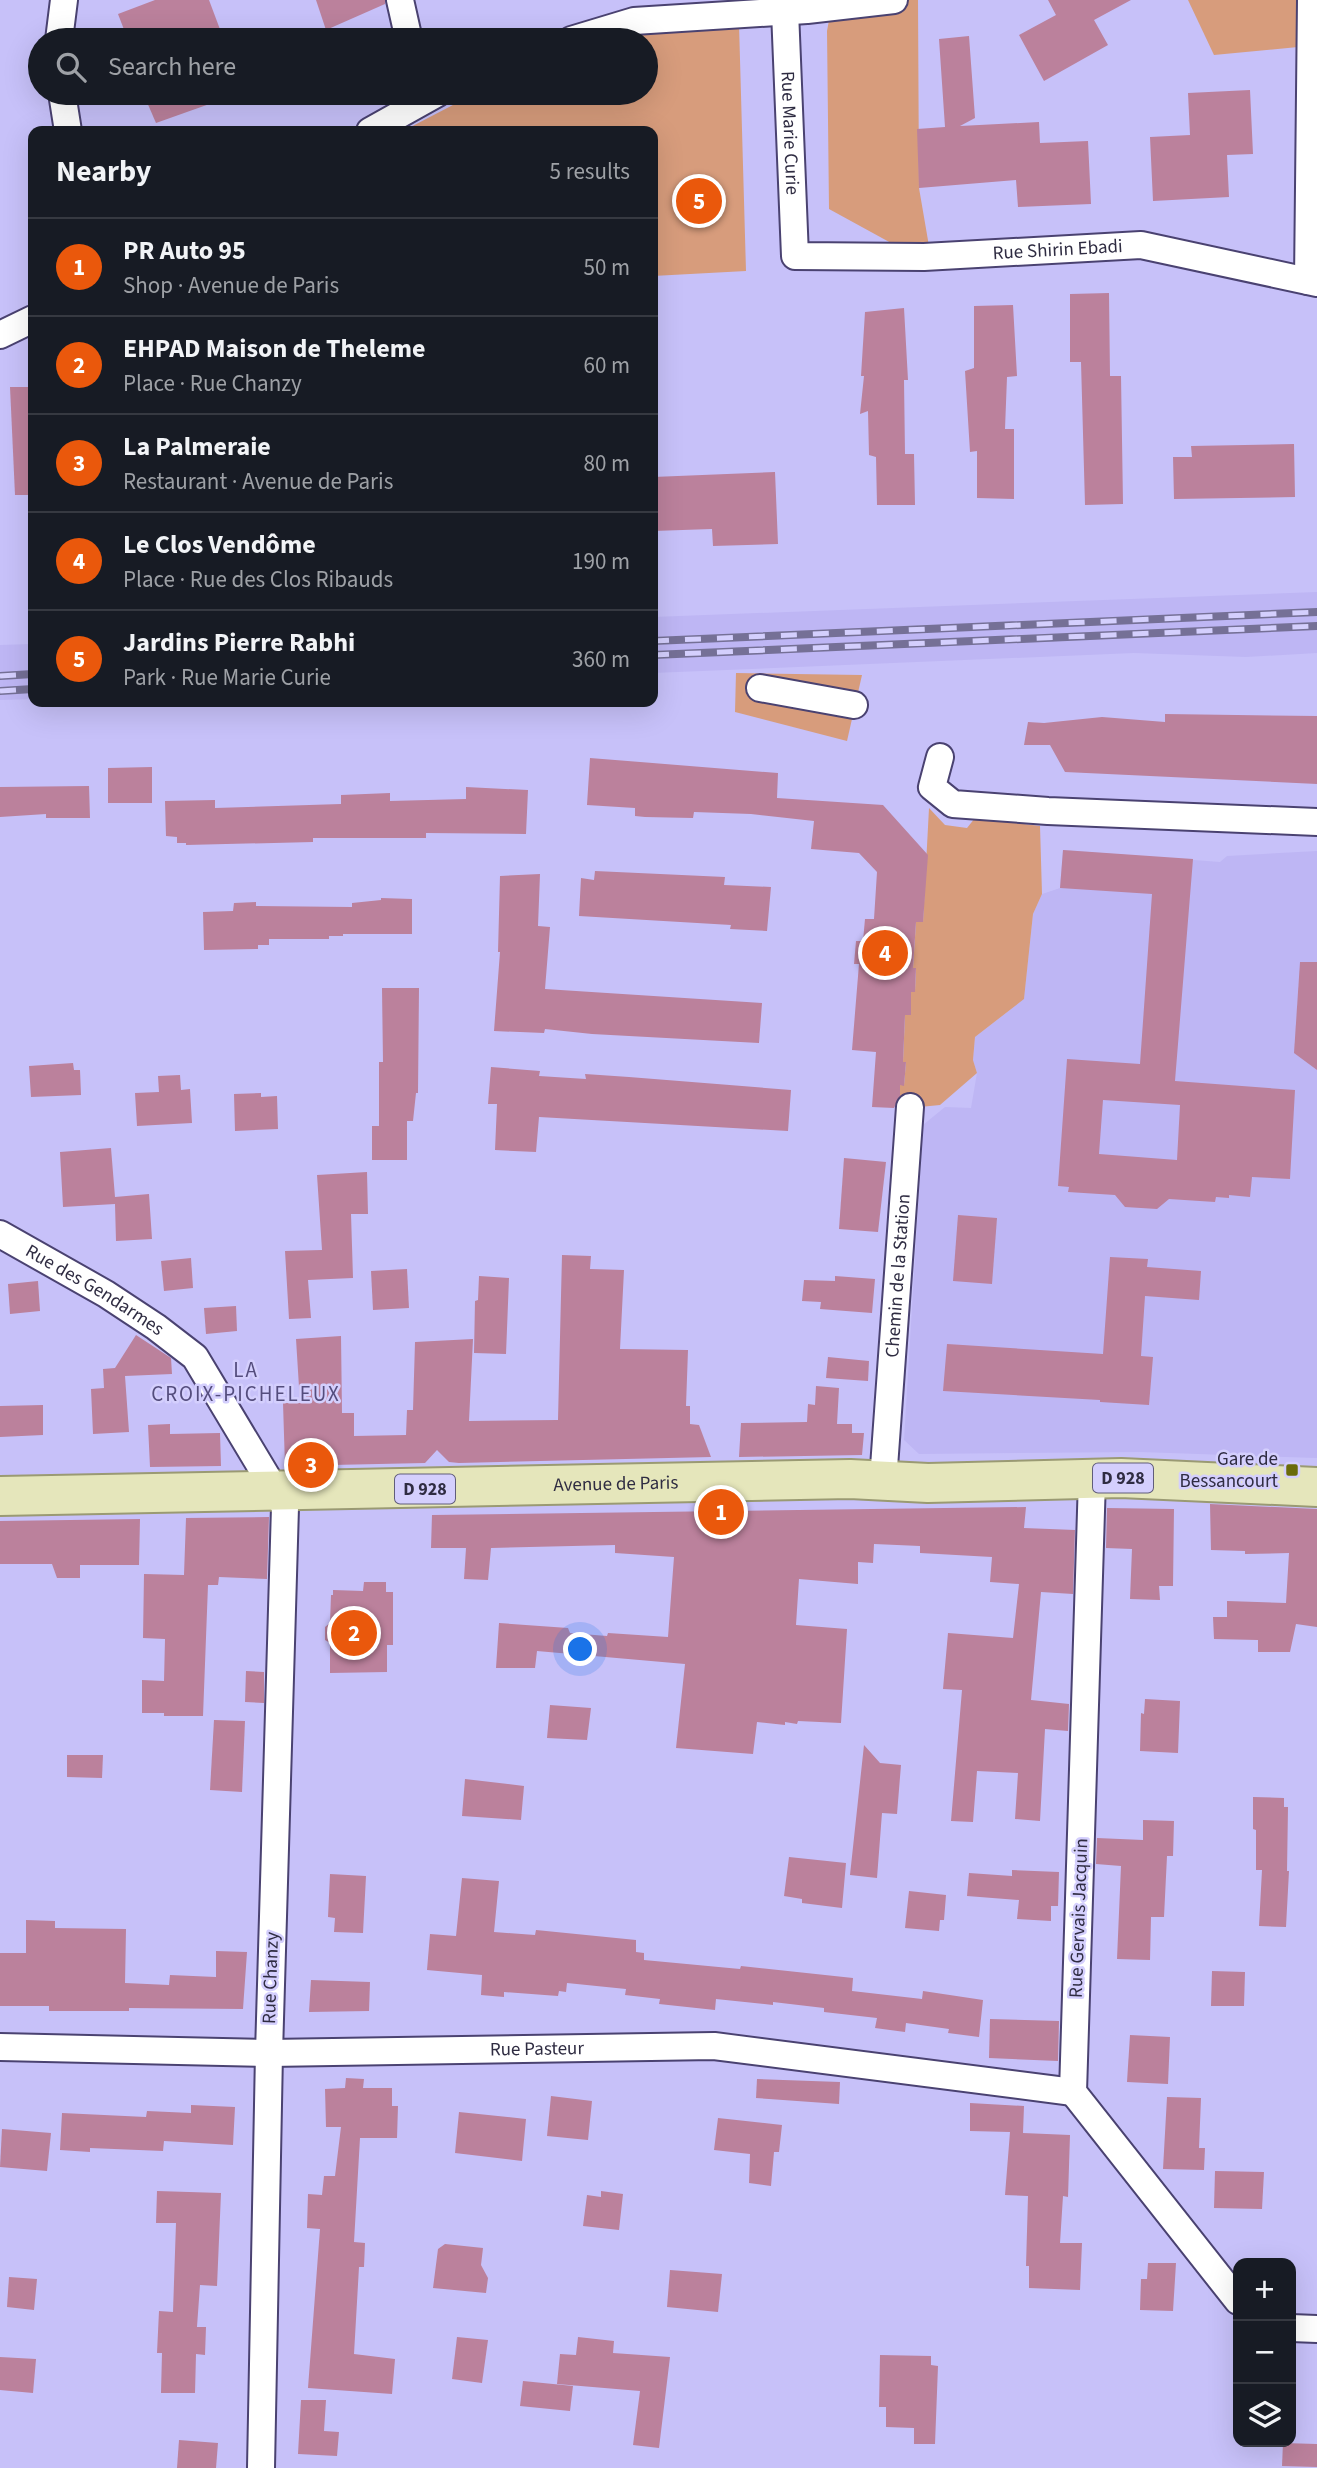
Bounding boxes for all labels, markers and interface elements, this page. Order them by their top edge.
search box [28,28,658,105]
icon: search [52,48,90,86]
text: Search here [108,48,236,85]
street label: Rue Marie Curie [774,70,806,195]
text: Nearby [56,150,151,193]
text: 5 results [550,155,630,188]
pin: 5 [676,175,722,227]
text: PR Auto 95 [123,232,246,269]
street label: Rue Shirin Ebadi [992,233,1123,267]
text: 1 [73,251,85,284]
text: 50 m [583,251,630,284]
text: Shop · Avenue de Paris [123,269,339,302]
text: EHPAD Maison de Theleme [123,330,426,367]
text: 2 [73,349,85,382]
text: 60 m [583,349,630,382]
text: Place · Rue Chanzy [123,367,302,400]
text: La Palmeraie [123,428,271,465]
text: 3 [73,447,85,480]
text: 80 m [583,447,630,480]
text: Restaurant · Avenue de Paris [123,465,393,498]
text: Le Clos Vendôme [123,526,316,563]
text: 4 [73,545,85,578]
text: 190 m [572,545,630,578]
text: Place · Rue des Clos Ribauds [123,563,393,596]
text: Jardins Pierre Rabhi [123,624,355,661]
text: 5 [73,643,85,676]
text: 360 m [572,643,630,676]
text: Park · Rue Marie Curie [123,661,331,694]
pin: 4 [862,927,908,979]
street label: Chemin de la Station [878,1193,917,1358]
street label: Rue des Gendarmes [20,1238,170,1342]
district label: LA CROIX-PICHELEUX [151,1355,341,1409]
pin: 3 [288,1439,334,1491]
place label: Gare de Bessancourt [1180,1446,1279,1495]
marker: Gare de Bessancourt [1284,1462,1300,1478]
road number: D 928 [1093,1464,1153,1492]
street label: Avenue de Paris [553,1469,679,1498]
road number: D 928 [395,1474,455,1504]
pin: 1 [698,1486,744,1538]
pin: 2 [331,1607,377,1659]
your location [563,1632,597,1666]
street label: Rue Gervais Jacquin [1063,1838,1095,1998]
street label: Rue Chanzy [256,1931,286,2025]
street label: Rue Pasteur [490,2035,585,2063]
map controls [1233,2258,1296,2447]
button: + [1233,2258,1296,2321]
button: − [1233,2321,1296,2384]
button: layers [1233,2384,1296,2447]

